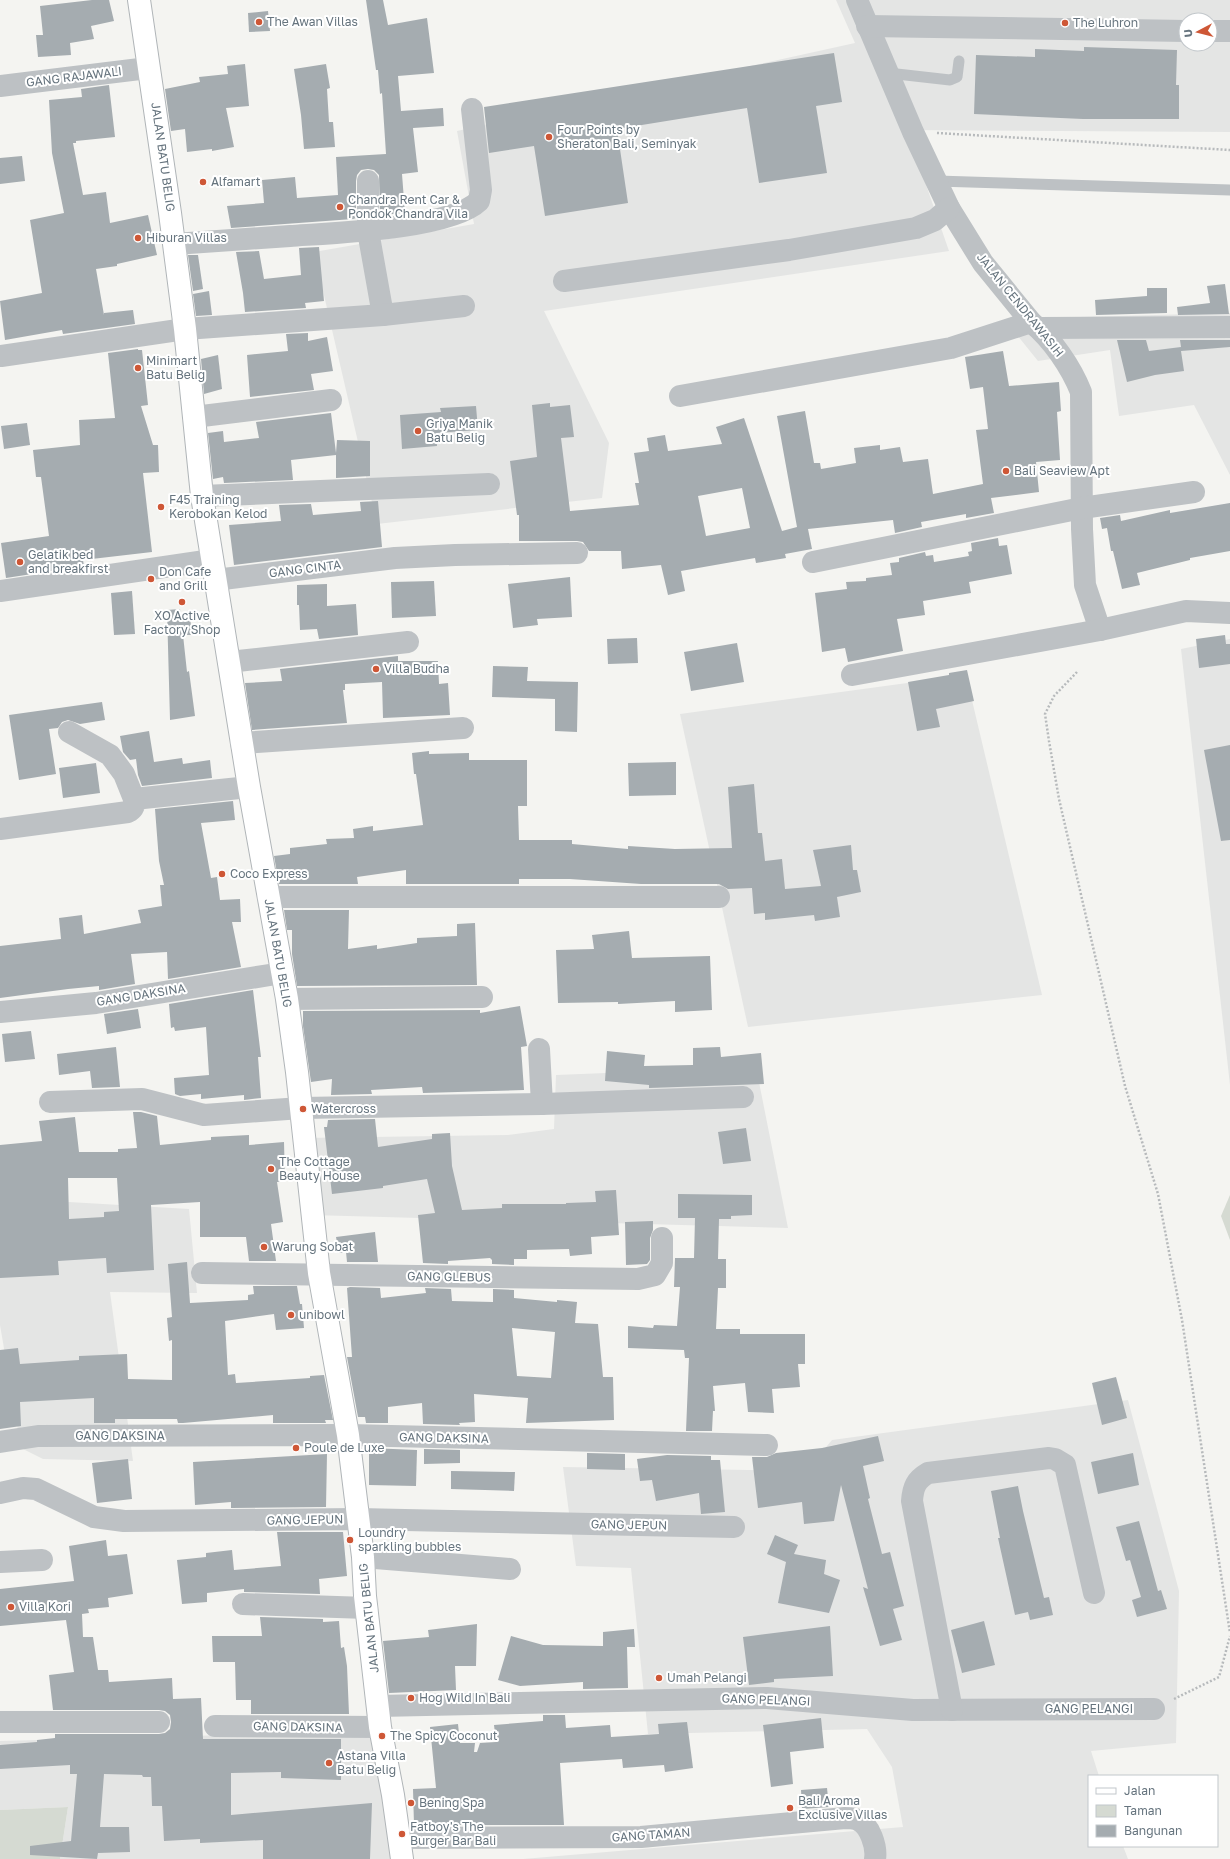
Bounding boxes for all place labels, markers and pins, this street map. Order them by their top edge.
place label: The Awan Villas [267,14,358,29]
place label: The Luhron [1073,15,1138,30]
marker: The Awan Villas [254,17,264,27]
marker: The Luhron [1060,18,1070,28]
place label: Four Points by Sheraton Bali, Seminyak [557,122,697,151]
marker: Four Points by Sheraton Bali, Seminyak [544,132,554,142]
place label: Alfamart [211,174,261,189]
marker: Alfamart [198,177,208,187]
place label: Chandra Rent Car & Pondok Chandra Vila [348,192,468,221]
marker: Chandra Rent Car & Pondok Chandra Vila [335,202,345,212]
place label: Hiburan Villas [146,230,227,245]
marker: Hiburan Villas [133,233,143,243]
place label: Minimart Batu Belig [146,353,205,382]
marker: Minimart Batu Belig [133,363,143,373]
place label: Griya Manik Batu Belig [426,416,493,445]
marker: Griya Manik Batu Belig [413,426,423,436]
place label: Bali Seaview Apt [1014,463,1110,478]
marker: Bali Seaview Apt [1001,466,1011,476]
place label: F45 Training Kerobokan Kelod [169,492,267,521]
marker: F45 Training Kerobokan Kelod [156,502,166,512]
place label: Gelatik bed and breakfirst [28,547,109,576]
marker: Gelatik bed and breakfirst [15,557,25,567]
place label: Don Cafe and Grill [159,564,211,593]
marker: Don Cafe and Grill [146,574,156,584]
marker: XO Active Factory Shop [177,597,187,607]
place label: XO Active Factory Shop [144,608,220,637]
place label: Villa Budha [384,661,450,676]
marker: Villa Budha [371,664,381,674]
place label: Coco Express [230,866,308,881]
marker: Coco Express [217,869,227,879]
place label: Watercross [311,1101,376,1116]
marker: Watercross [298,1104,308,1114]
place label: The Cottage Beauty House [279,1154,360,1183]
marker: The Cottage Beauty House [266,1164,276,1174]
place label: Warung Sobat [272,1239,353,1254]
marker: Warung Sobat [259,1242,269,1252]
place label: unibowl [299,1307,345,1322]
marker: unibowl [286,1310,296,1320]
place label: Poule de Luxe [304,1440,384,1455]
marker: Poule de Luxe [291,1443,301,1453]
place label: Loundry sparkling bubbles [358,1525,461,1554]
marker: Loundry sparkling bubbles [345,1535,355,1545]
place label: Villa Kori [19,1599,71,1614]
marker: Villa Kori [6,1602,16,1612]
place label: Umah Pelangi [667,1670,747,1685]
marker: Umah Pelangi [654,1673,664,1683]
place label: Hog Wild In Bali [419,1690,511,1705]
marker: Hog Wild In Bali [406,1693,416,1703]
place label: The Spicy Coconut [390,1728,498,1743]
marker: The Spicy Coconut [377,1731,387,1741]
place label: Astana Villa Batu Belig [337,1748,406,1777]
marker: Astana Villa Batu Belig [324,1758,334,1768]
place label: Bali Aroma Exclusive Villas [798,1793,887,1822]
place label: Bening Spa [419,1795,484,1810]
marker: Bening Spa [406,1798,416,1808]
marker: Bali Aroma Exclusive Villas [785,1803,795,1813]
place label: Fatboy's The Burger Bar Bali [410,1819,496,1848]
marker: Fatboy's The Burger Bar Bali [397,1829,407,1839]

